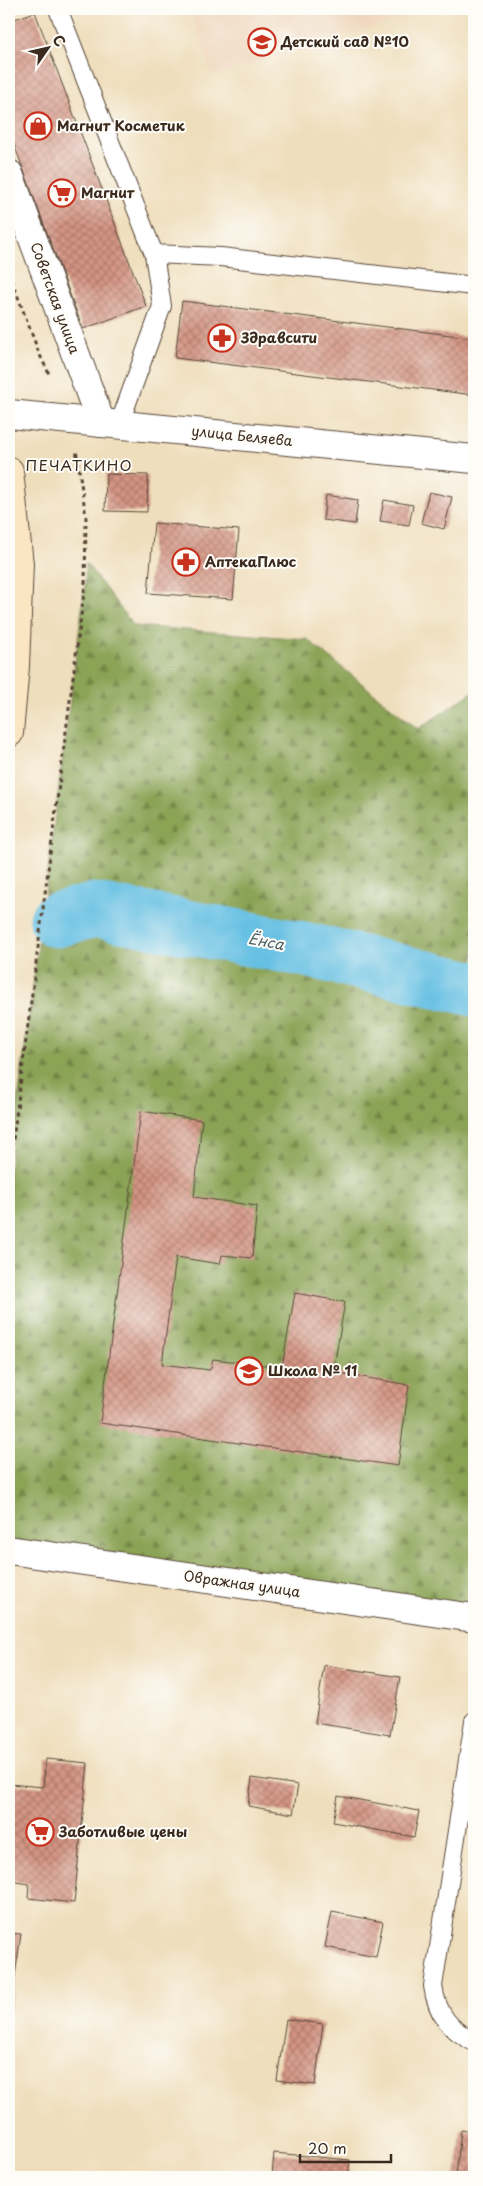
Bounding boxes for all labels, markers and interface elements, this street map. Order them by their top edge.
north arrow [22,22,72,72]
school or university icon: Детский сад №10 [247,27,277,57]
text: С [48,30,71,51]
place label: Детский сад №10 [280,31,409,52]
shop icon: Магнит Косметик [23,111,53,141]
place label: Магнит Косметик [57,115,185,136]
supermarket icon: Магнит [47,178,77,208]
place label: Магнит [81,182,135,203]
street label: Советская улица [26,239,85,357]
pharmacy icon: Здравсити [207,323,237,353]
place label: Здравсити [240,327,318,348]
street label: улица Беляева [191,420,294,451]
district label: ПЕЧАТКИНО [25,453,133,476]
pharmacy icon: АптекаПлюс [171,547,201,577]
place label: АптекаПлюс [205,551,297,572]
water label: Ёнса [246,926,287,955]
school or university icon: Школа № 11 [234,1356,264,1386]
place label: Школа № 11 [268,1360,357,1381]
street label: Овражная улица [182,1565,302,1602]
supermarket icon: Заботливые цены [25,1817,55,1847]
place label: Заботливые цены [58,1821,188,1842]
scale bar [300,2131,392,2163]
text: 20 m [308,2136,347,2159]

